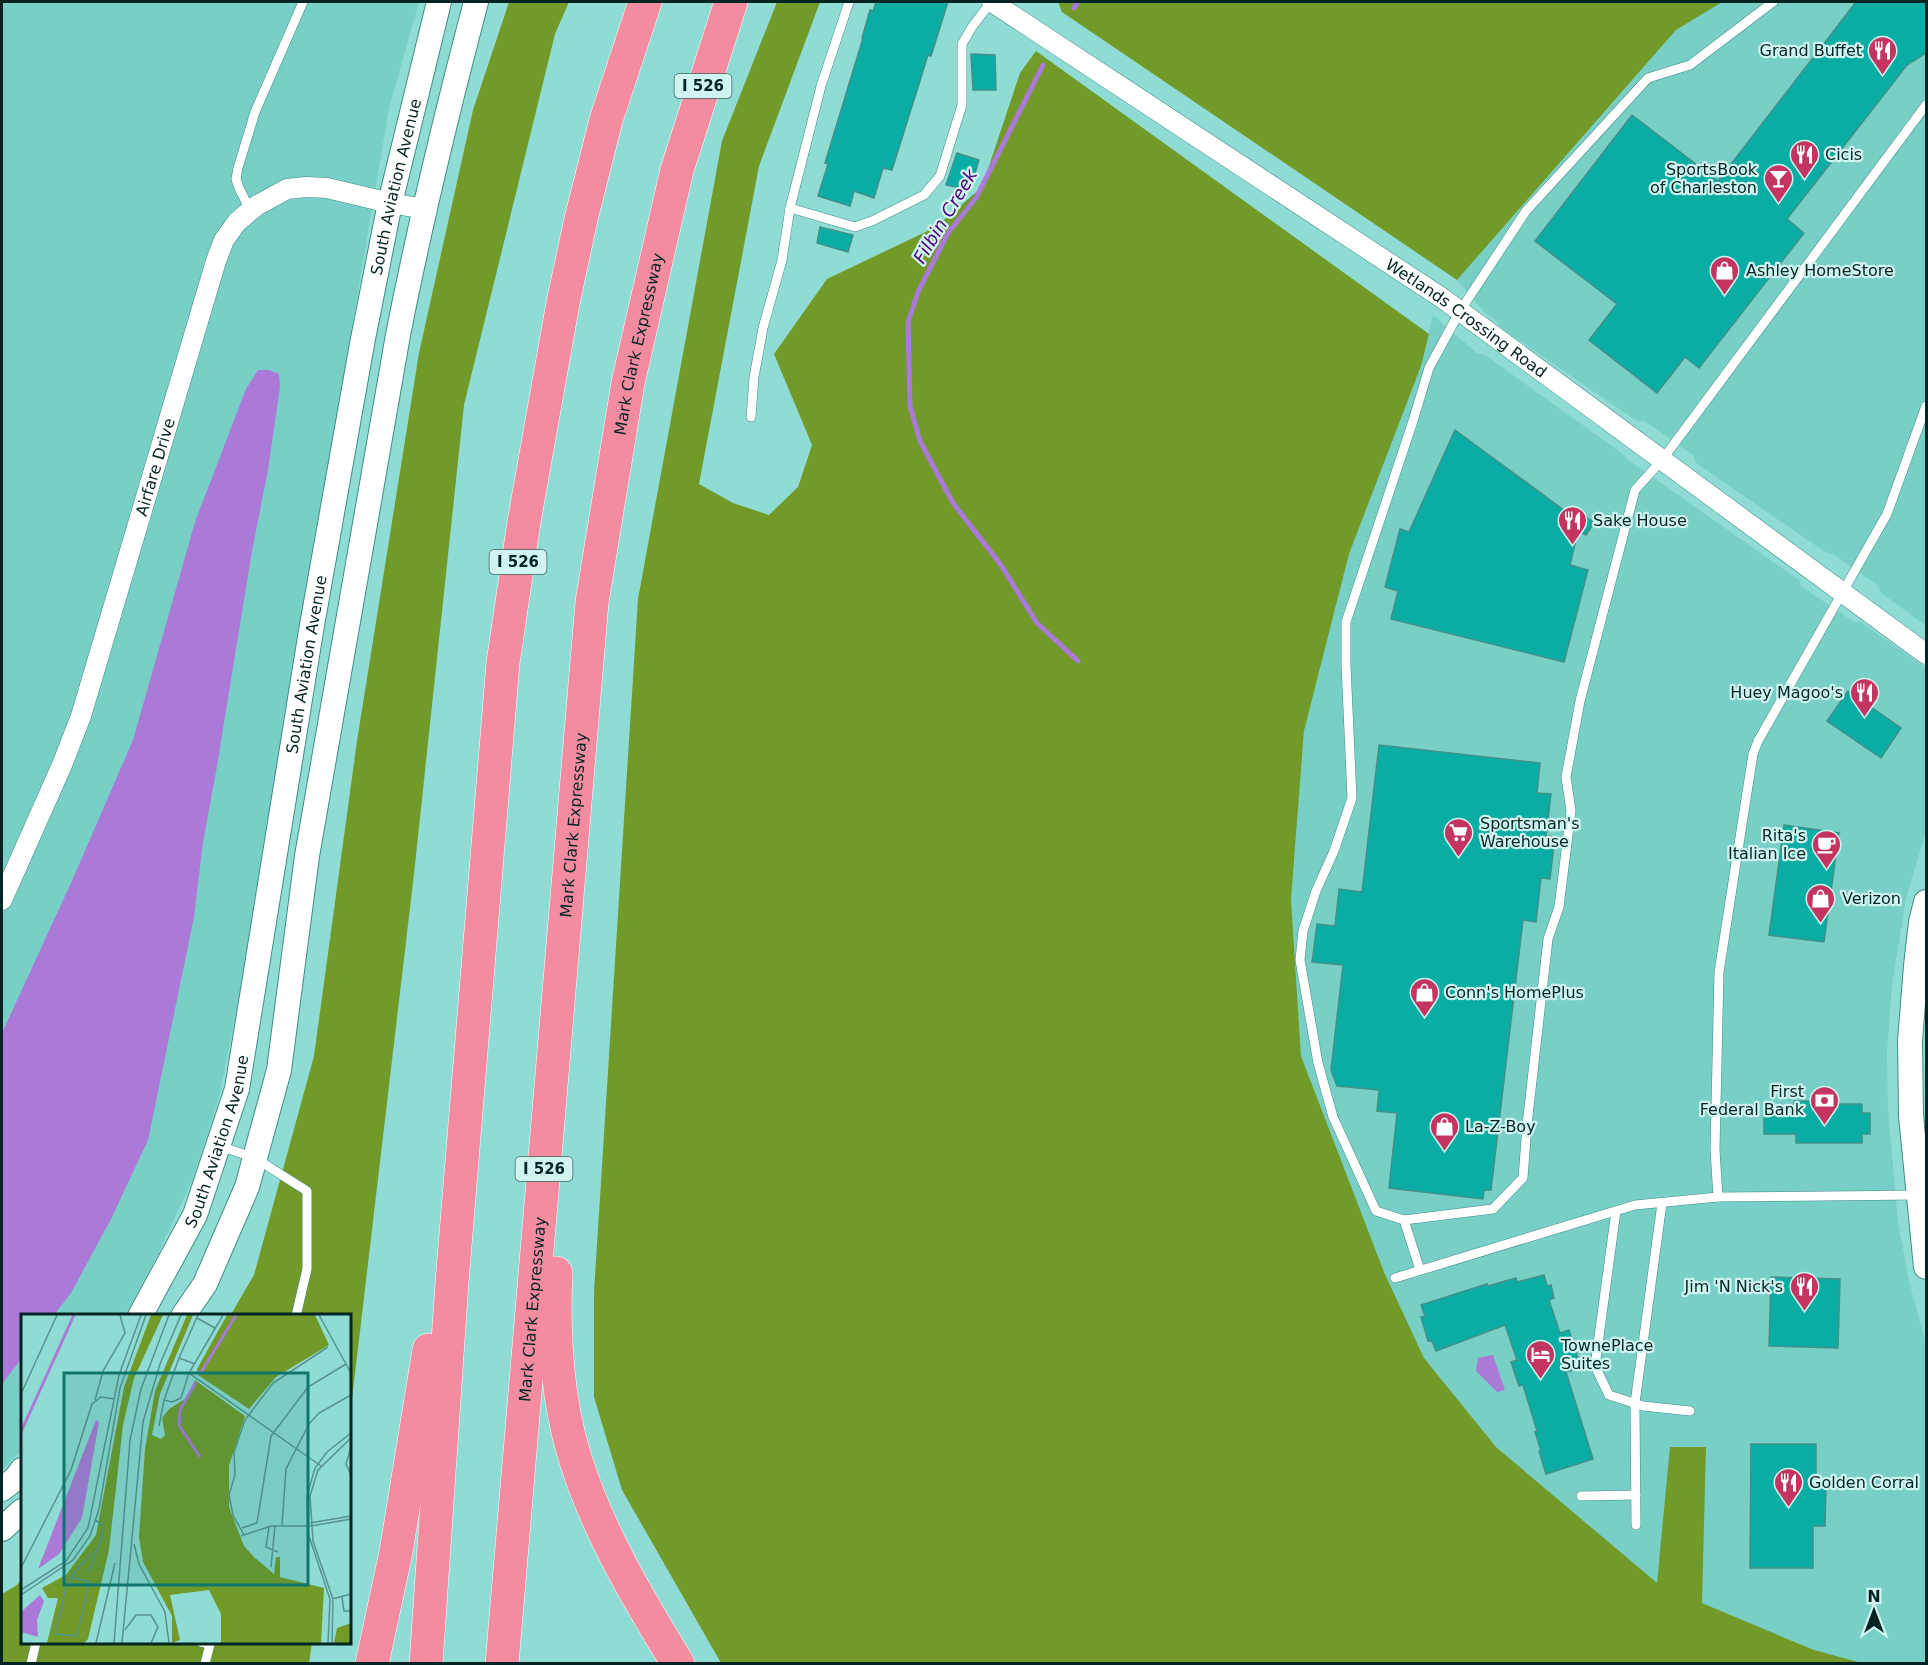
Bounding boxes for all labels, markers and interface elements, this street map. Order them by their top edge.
restaurant icon: Grand Buffet [1867,34,1899,76]
place label: Grand Buffet [1760,41,1862,60]
road number: I 526 [674,74,732,98]
street label: South Aviation Avenue [366,97,425,277]
restaurant icon: Cicis [1788,138,1820,180]
place label: Cicis [1825,145,1862,164]
place label: SportsBook of Charleston [1650,160,1758,197]
bar icon: SportsBook of Charleston [1762,162,1794,204]
water label: Filbin Creek [909,164,982,267]
street label: Mark Clark Expressway [610,251,667,436]
street label: Wetlands Crossing Road [1382,254,1551,381]
shop icon: Ashley HomeStore [1709,254,1741,296]
place label: Ashley HomeStore [1746,261,1894,280]
street label: Airfare Drive [131,416,178,518]
restaurant icon: Sake House [1556,504,1588,546]
place label: Sake House [1593,511,1687,530]
road number: I 526 [490,550,546,574]
street label: South Aviation Avenue [282,574,330,755]
restaurant icon: Huey Magoo's [1848,676,1880,718]
place label: Huey Magoo's [1730,683,1843,702]
street label: Mark Clark Expressway [556,732,590,918]
place label: Sportsman's Warehouse [1480,814,1580,851]
supermarket icon: Sportsman's Warehouse [1443,816,1475,858]
place label: Rita's Italian Ice [1728,826,1806,863]
cafe icon: Rita's Italian Ice [1811,828,1843,870]
shop icon: Verizon [1805,882,1837,924]
place label: Verizon [1842,889,1901,908]
shop icon: Conn's HomePlus [1408,976,1440,1018]
place label: Conn's HomePlus [1445,983,1584,1002]
street label: South Aviation Avenue [180,1053,252,1231]
place label: First Federal Bank [1700,1082,1805,1119]
bank icon: First Federal Bank [1809,1084,1841,1126]
shop icon: La-Z-Boy [1428,1110,1460,1152]
place label: La-Z-Boy [1465,1117,1536,1136]
road number: I 526 [516,1157,572,1181]
street label: Mark Clark Expressway [515,1216,549,1403]
restaurant icon: Jim 'N Nick's [1788,1270,1820,1312]
place label: Jim 'N Nick's [1684,1277,1783,1296]
inset map [21,1314,351,1644]
place label: TownePlace Suites [1560,1336,1653,1373]
hotel icon: TownePlace Suites [1524,1338,1556,1380]
restaurant icon: Golden Corral [1772,1466,1804,1508]
place label: Golden Corral [1809,1473,1919,1492]
north arrow [1844,1581,1904,1641]
text: N [1867,1587,1881,1606]

